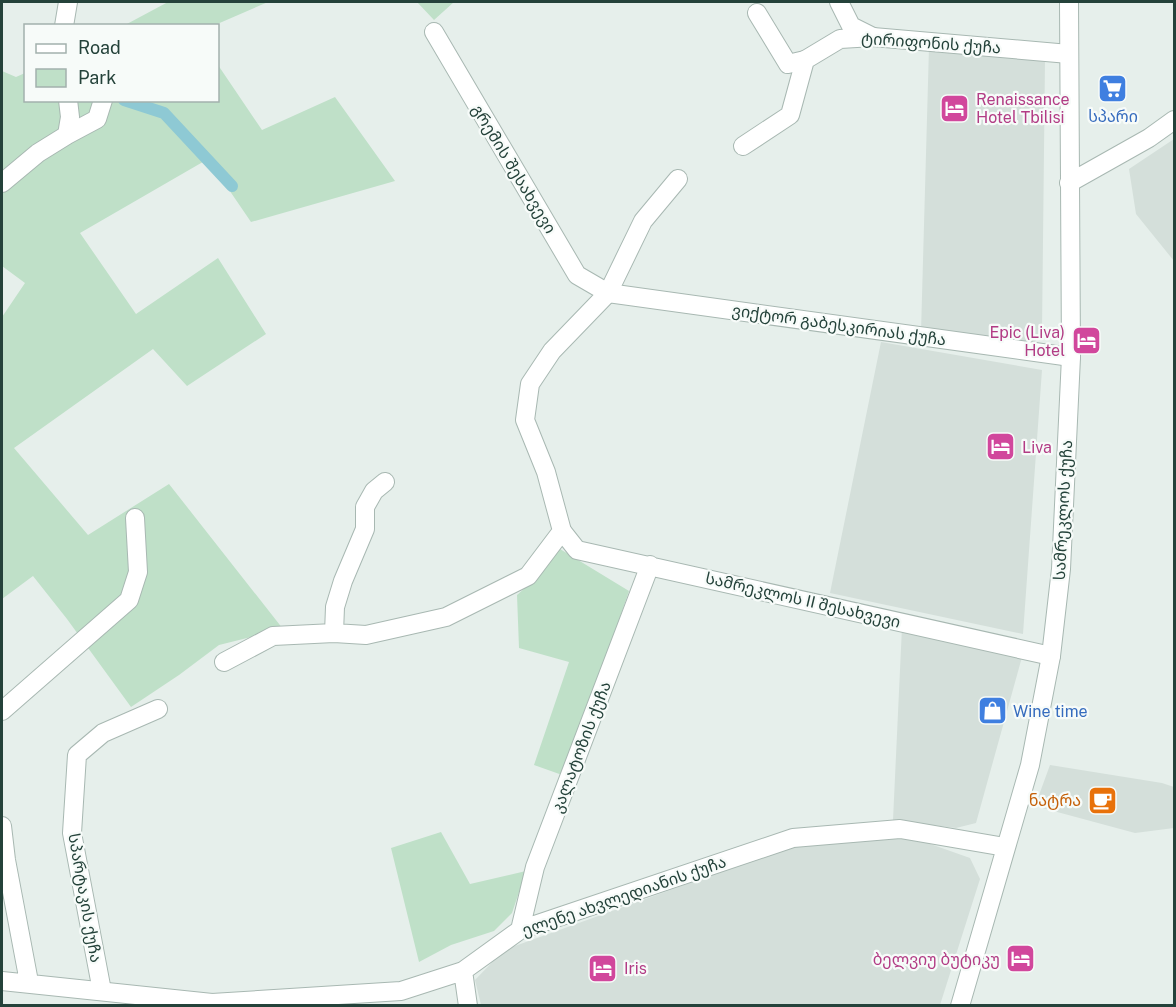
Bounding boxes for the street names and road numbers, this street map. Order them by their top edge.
street label: ტირიფონის ქუჩა [861,29,1001,57]
street label: გრემის შესახვევი [468,101,560,237]
street label: ვიქტორ გაბესკირიას ქუჩა [731,301,947,349]
street label: სამრეკლოს ქუჩა [1050,439,1077,581]
street label: სამრეკლოს II შესახვევი [703,568,902,633]
street label: კალატოზის ქუჩა [547,679,616,816]
street label: სპარტაკის ქუჩა [64,832,106,964]
street label: ელენე ახვლედიანის ქუჩა [519,852,729,941]

